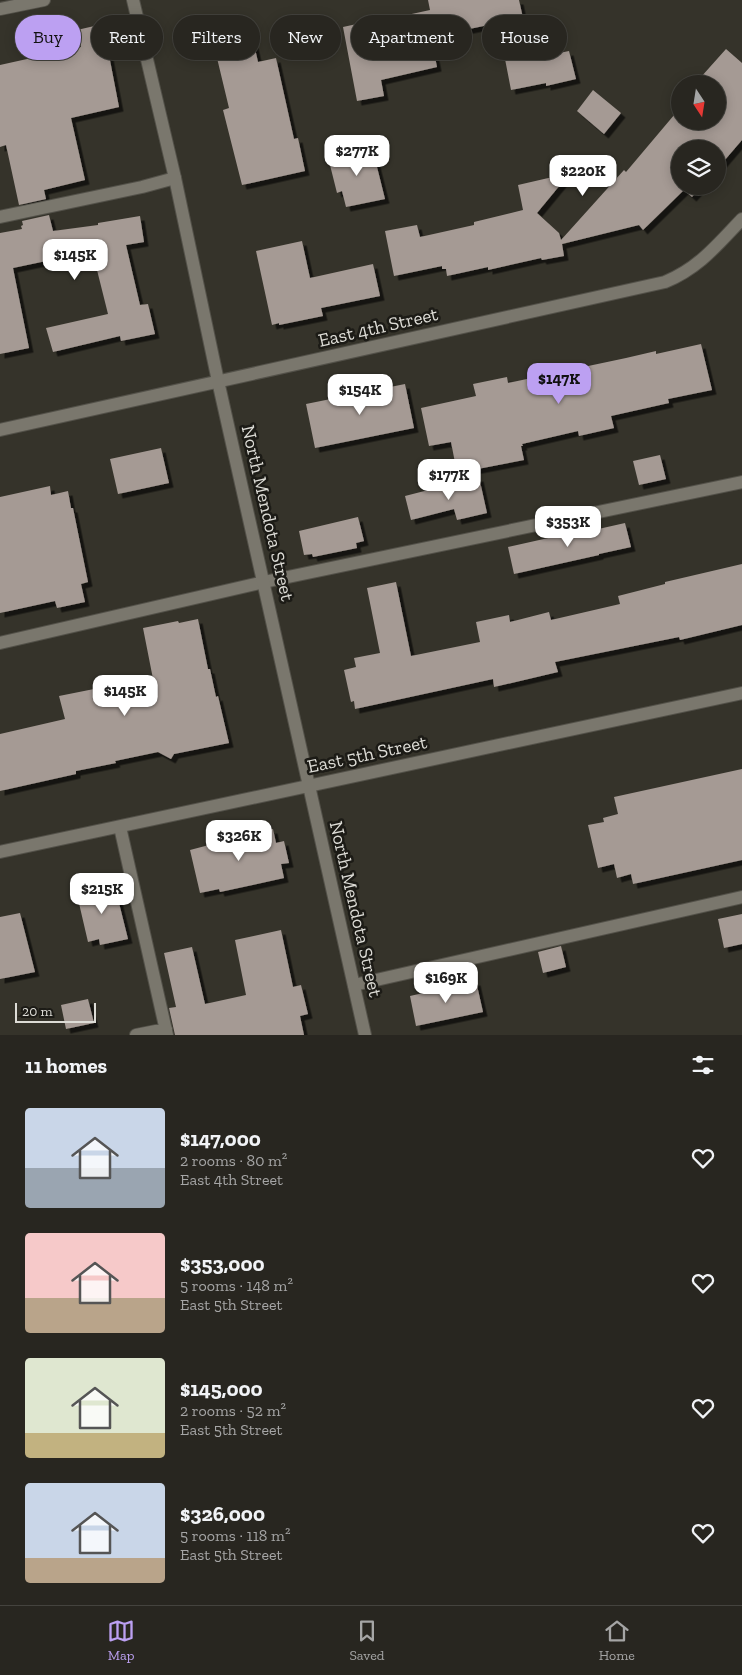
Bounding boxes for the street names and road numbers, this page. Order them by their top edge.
street label: East 4th Street [316,302,440,352]
street label: North Mendota Street [237,423,299,603]
street label: East 5th Street [305,730,429,778]
street label: North Mendota Street [325,819,387,999]

